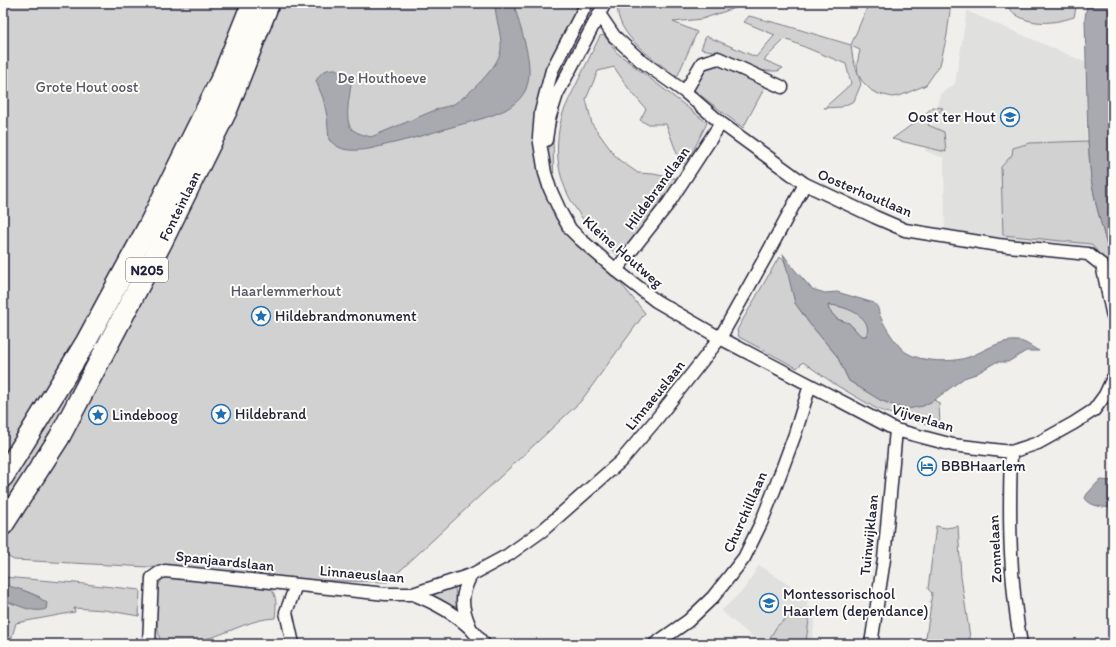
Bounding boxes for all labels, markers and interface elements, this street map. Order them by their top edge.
park label: De Houthoeve [337,69,427,87]
park label: Grote Hout oost [36,78,139,96]
school or university icon: Oost ter Hout [999,106,1021,128]
place label: Oost ter Hout [908,108,996,126]
street label: Hildebrandlaan [621,143,693,233]
street label: Oosterhoutlaan [815,165,916,221]
street label: Fonteinlaan [155,168,205,244]
street label: Kleine Houtweg [579,212,667,292]
road number: N205 [126,258,168,282]
park label: Haarlemmerhout [231,282,342,300]
place icon: Hildebrandmonument [250,305,272,327]
place label: Hildebrandmonument [275,307,417,325]
street label: Linnaeuslaan [621,356,689,434]
street label: Vijverlaan [890,400,956,436]
place icon: Hildebrand [210,403,232,425]
place icon: Lindeboog [87,404,109,426]
place label: Hildebrand [235,405,306,423]
place label: Lindeboog [112,406,178,424]
hotel icon: BBBHaarlem [916,455,938,477]
place label: BBBHaarlem [941,457,1026,475]
street label: Churchilllaan [719,469,771,555]
street label: Tuinwijklaan [856,493,882,576]
street label: Zonnelaan [984,514,1006,583]
street label: Spanjaardslaan [175,547,275,575]
street label: Linnaeuslaan [319,561,405,587]
place label: Montessorischool Haarlem (dependance) [783,585,928,620]
school or university icon: Montessorischool Haarlem (dependance) [758,592,780,614]

